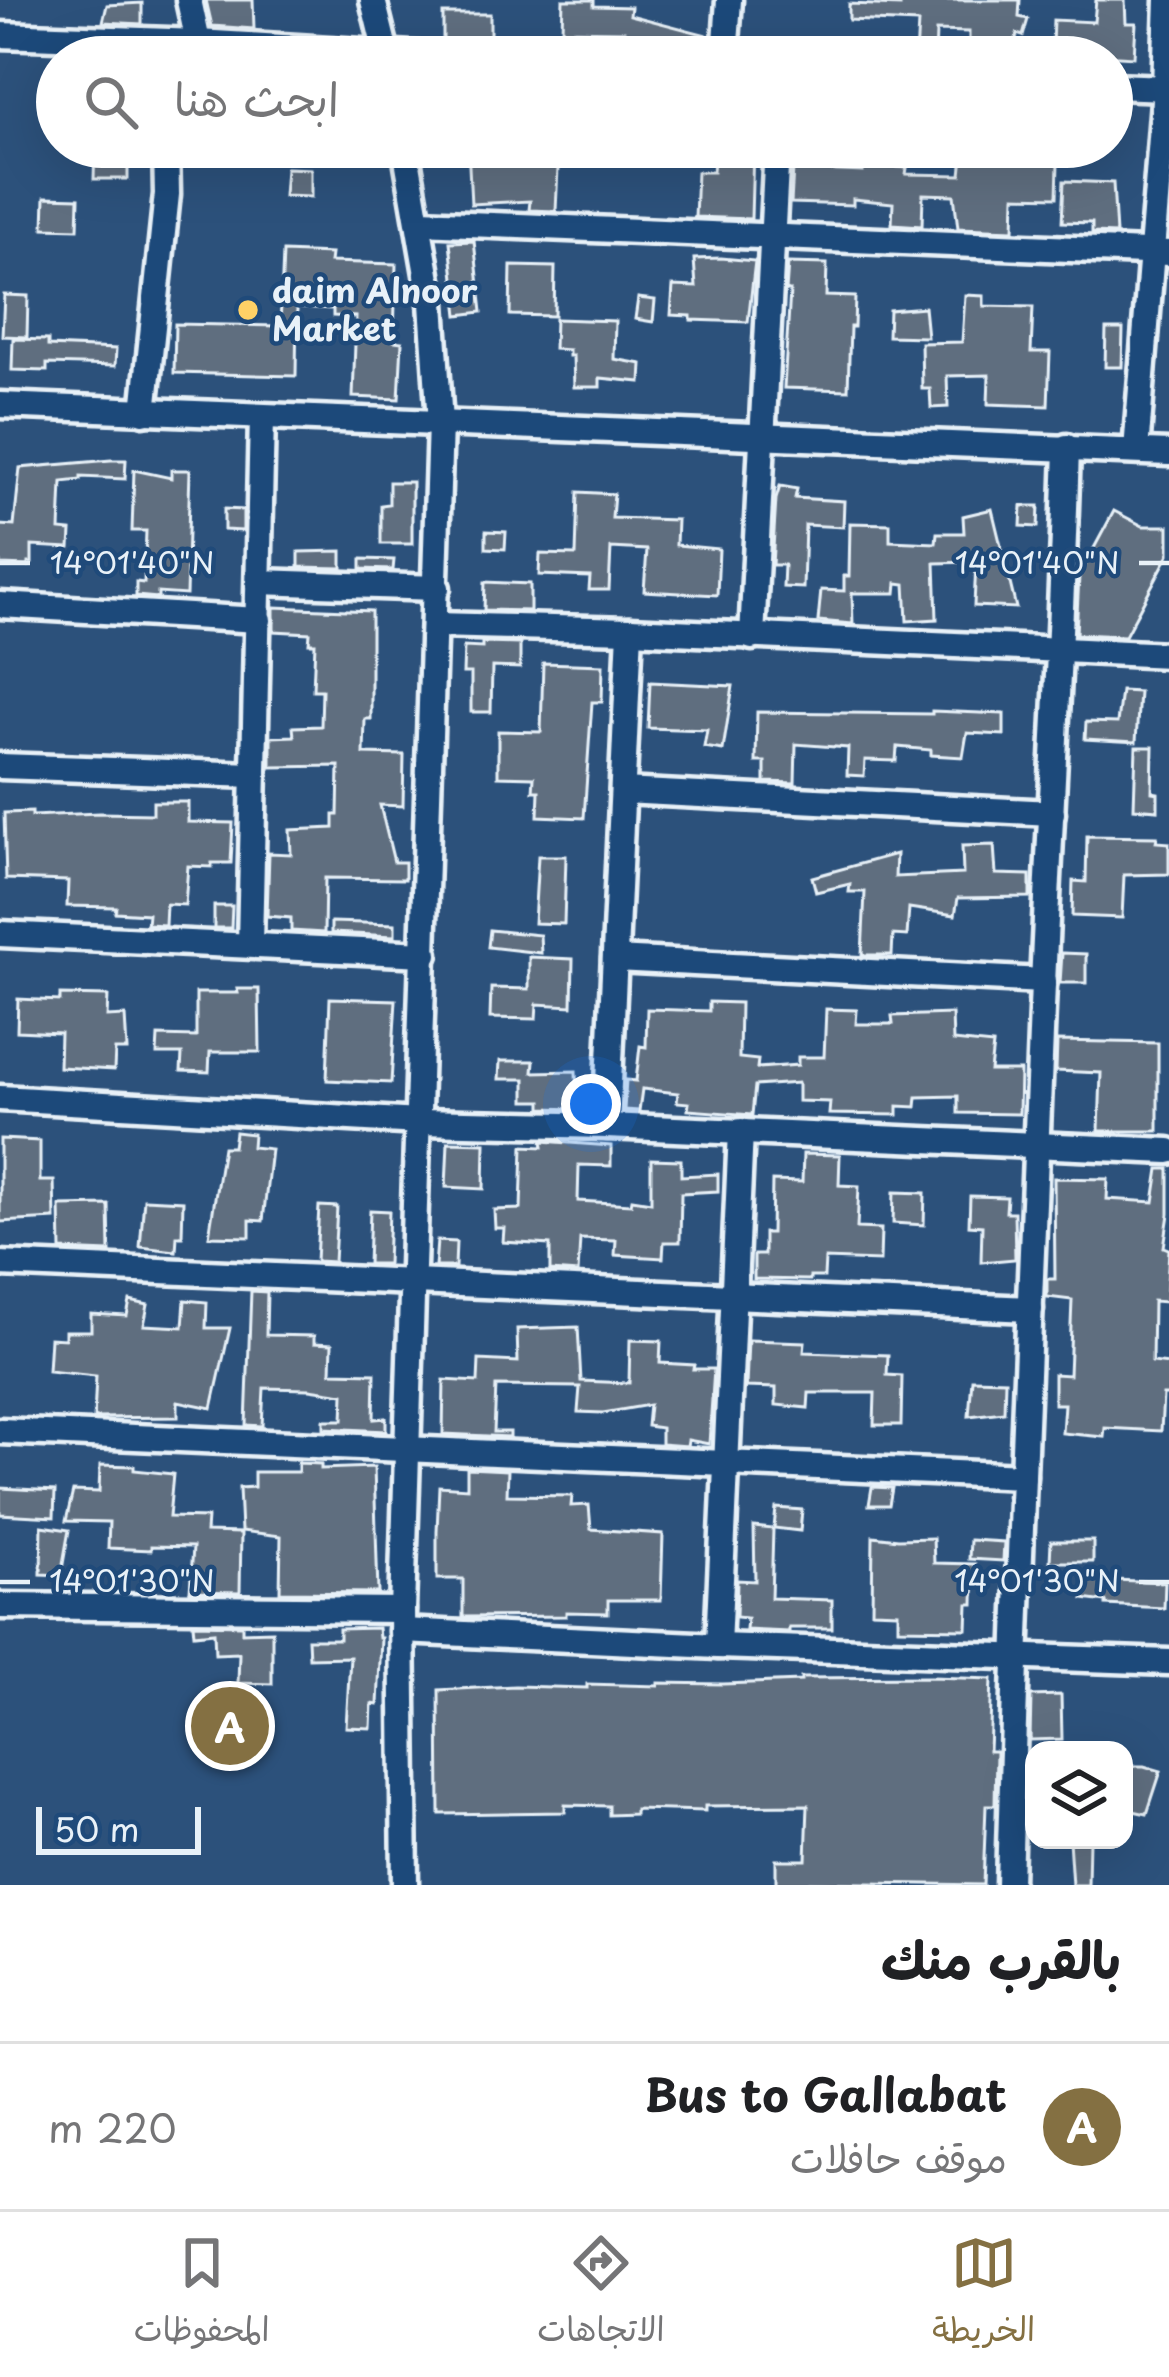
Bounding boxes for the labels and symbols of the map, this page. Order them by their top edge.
place label: daim Alnoor Market [272,264,478,352]
marker: daim Alnoor Market [235,297,261,323]
text: 14°01'40"N [50,539,214,584]
text: 14°01'40"N [955,539,1119,584]
your location [561,1074,621,1134]
text: 14°01'30"N [49,1557,215,1602]
text: 14°01'30"N [954,1557,1120,1602]
pin: A [191,1681,269,1771]
scale bar [36,1801,201,1854]

